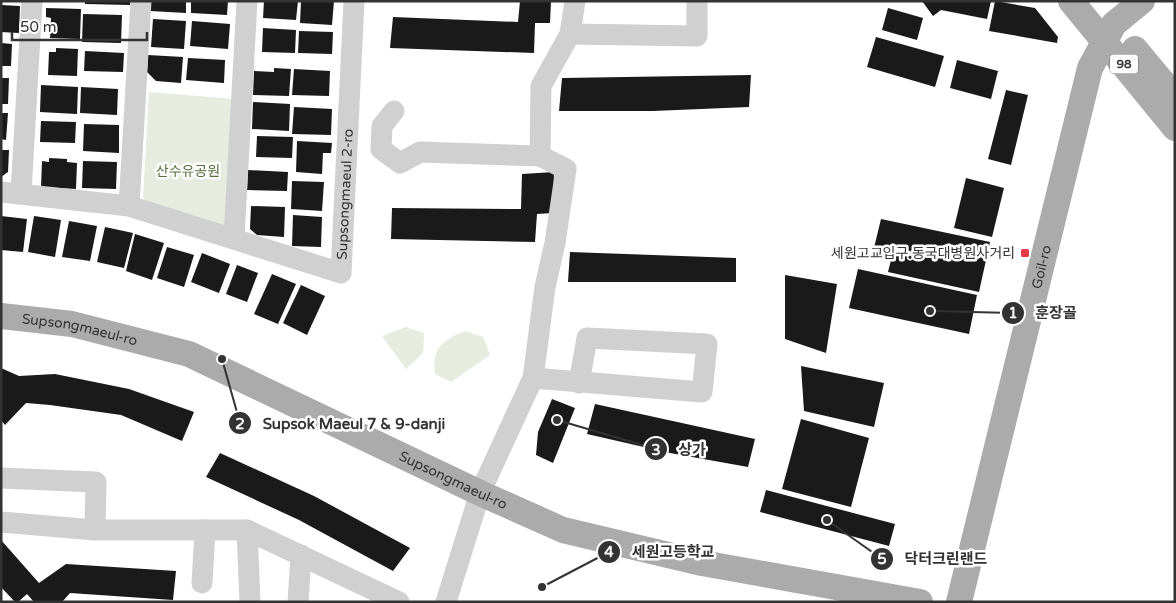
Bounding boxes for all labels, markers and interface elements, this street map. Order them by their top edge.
scale bar [12,10,148,42]
text: 50 m [20,18,57,36]
road number: 98 [1110,54,1138,74]
street label: Supsongmaeul 2-ro [334,128,357,260]
park label: 산수유공원 [156,163,220,180]
street label: Goil-ro [1028,243,1055,291]
place label: 세원고교입구.동국대병원사거리 [831,245,1015,262]
marker: 세원고교입구.동국대병원사거리 [1019,247,1031,259]
callout: 훈장골 [1001,298,1087,328]
text: 1 [1008,304,1018,322]
text: 훈장골 [1035,304,1077,322]
street label: Supsongmaeul-ro [21,310,139,349]
callout: Supsok Maeul 7 & 9-danji [227,408,455,438]
text: 2 [235,415,245,433]
text: Supsok Maeul 7 & 9-danji [263,415,445,434]
callout: 상가 [643,434,716,464]
text: 3 [651,441,661,459]
text: 상가 [678,441,706,459]
street label: Supsongmaeul-ro [396,448,510,513]
callout: 세원고등학교 [597,537,725,567]
text: 4 [604,543,614,561]
text: 세원고등학교 [632,543,715,561]
callout: 닥터크린랜드 [870,544,997,574]
text: 5 [877,550,887,568]
text: 닥터크린랜드 [905,550,988,568]

